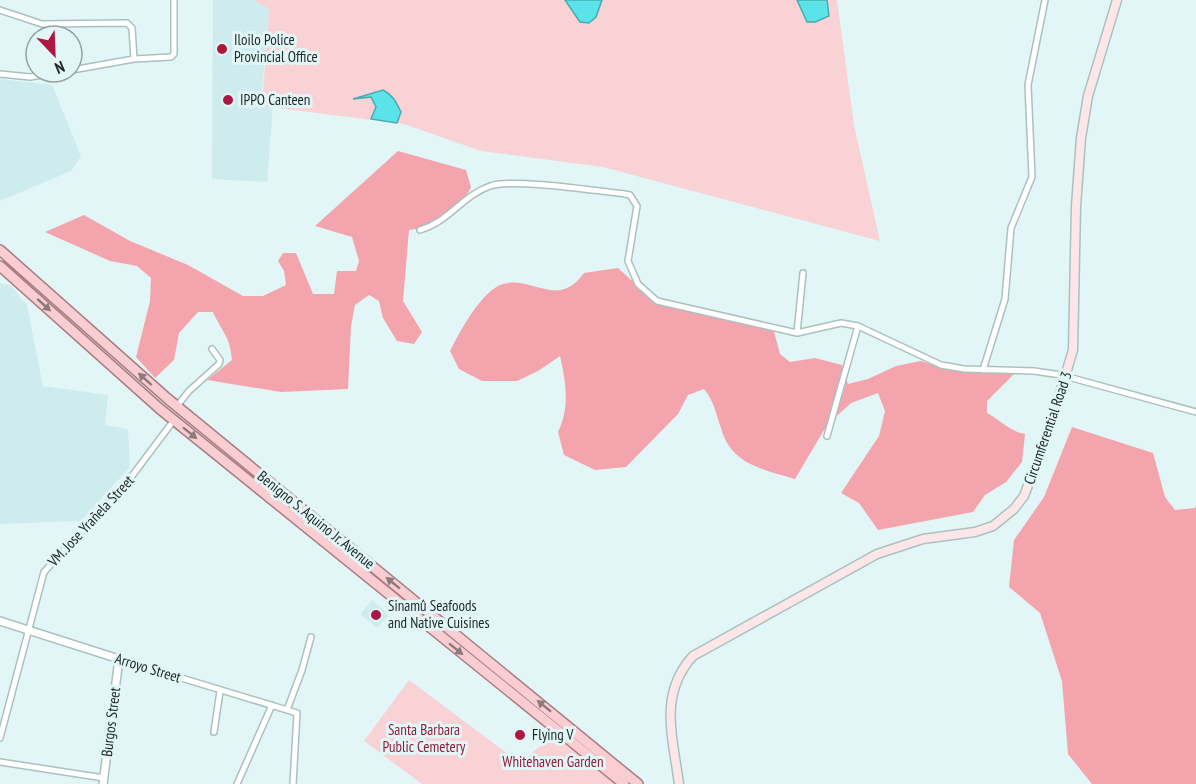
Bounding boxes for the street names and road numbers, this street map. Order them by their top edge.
street label: Circumferential Road 3 [1019,369,1076,487]
street label: Benigno S. Aquino Jr. Avenue [254,466,379,573]
street label: VM. Jose Yrañela Street [43,471,138,571]
street label: Arroyo Street [113,648,183,687]
street label: Burgos Street [97,686,124,758]

